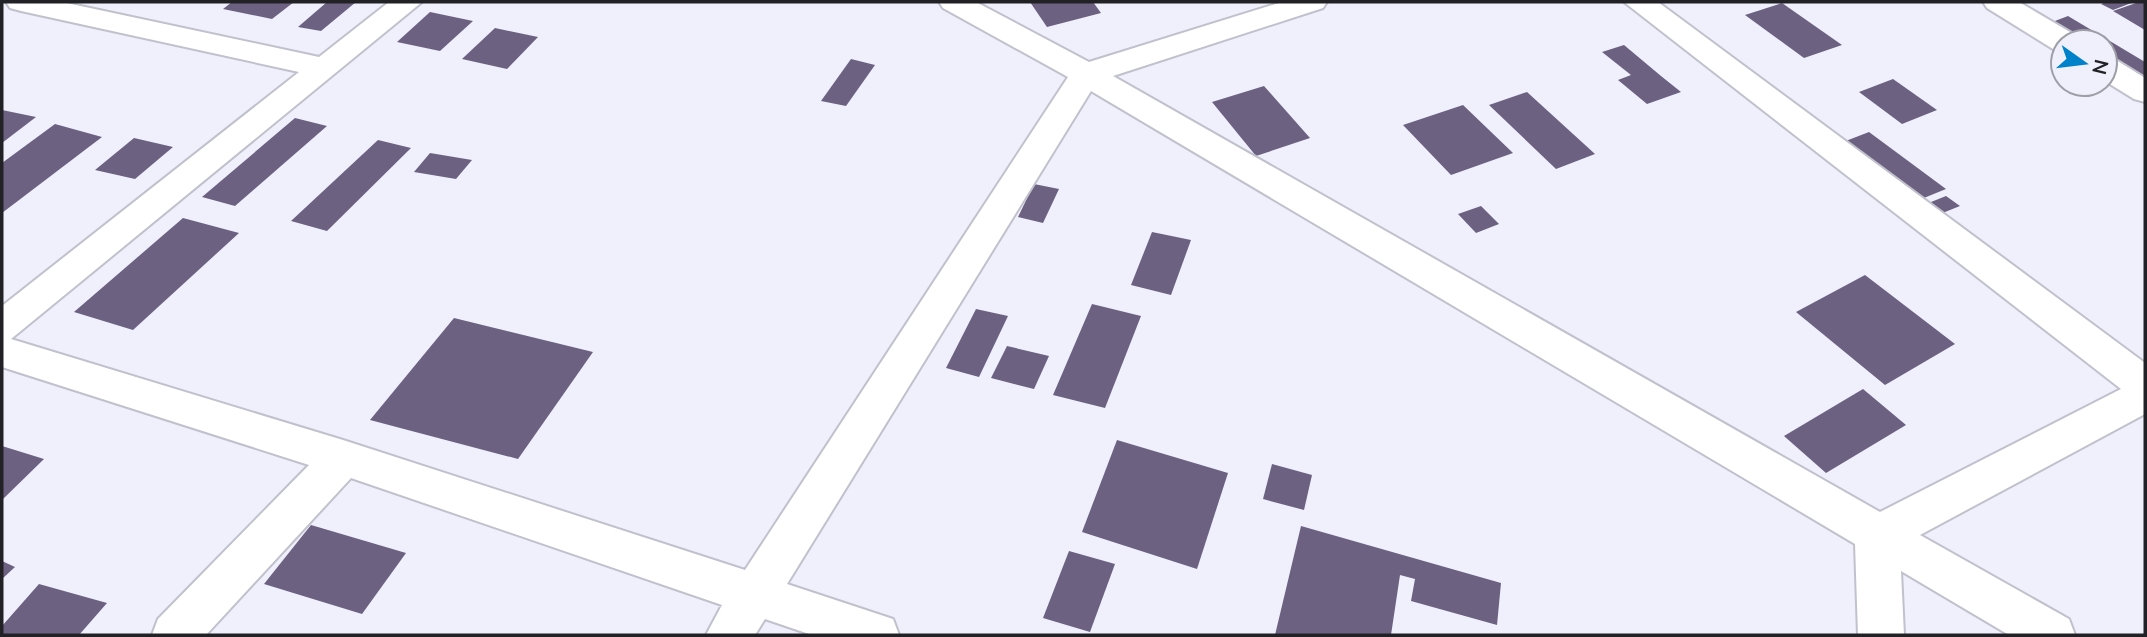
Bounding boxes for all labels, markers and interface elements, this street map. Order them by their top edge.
north arrow [2049,28,2119,98]
text: N [2088,57,2114,77]

